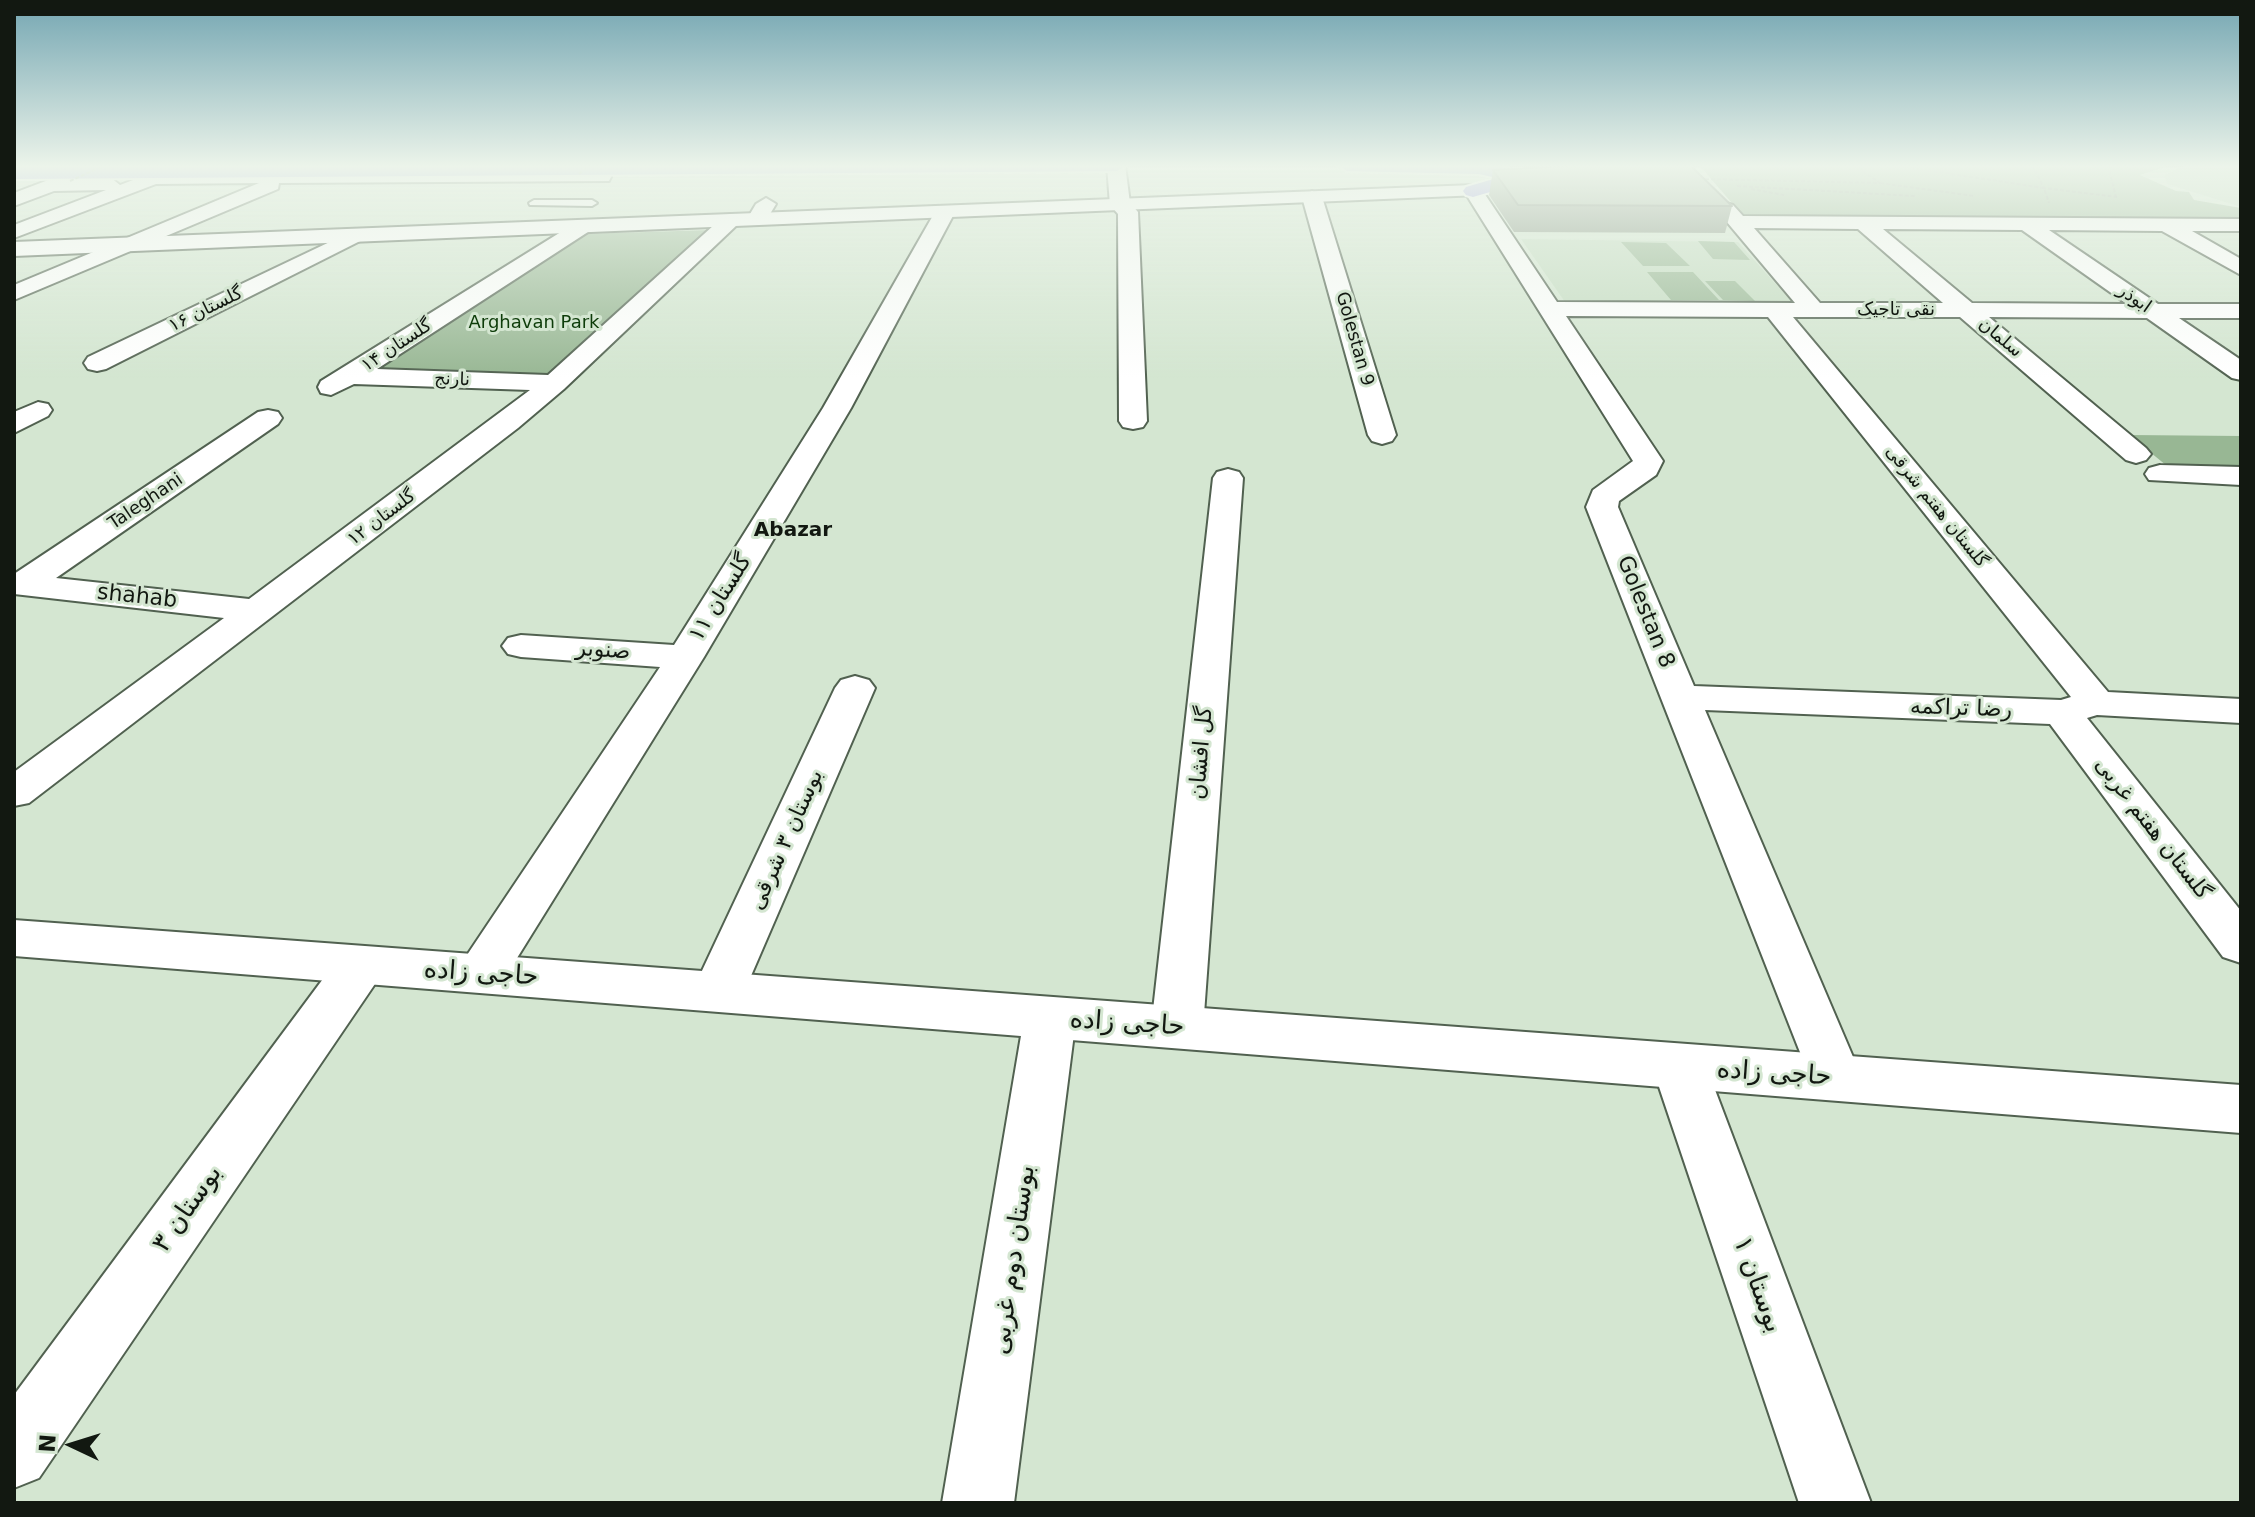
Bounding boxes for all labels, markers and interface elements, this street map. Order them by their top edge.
street label: ابوذر [2113,280,2155,318]
street label: گلستان ۱۶ [165,283,247,337]
street label: Golestan 9 [1330,289,1378,389]
street label: نقی تاجیک [1857,299,1935,321]
park label: Arghavan Park [469,312,599,334]
street label: سلمان [1974,314,2026,362]
street label: گلستان ۱۴ [358,315,436,377]
street label: نارنج [434,369,470,391]
street label: گلستان هفتم شرقی [1880,442,1992,572]
street label: Taleghani [105,469,187,535]
street label: گلستان ۱۲ [344,485,420,551]
district label: Abazar [754,519,832,543]
street label: گلستان ۱۱ [684,550,758,646]
street label: Golestan 8 [1611,552,1679,672]
street label: shahab [96,580,178,614]
street label: صنوبر [575,636,631,666]
street label: رضا تراکمه [1909,694,2013,724]
street label: گل افشان [1185,705,1219,801]
street label: گلستان هفتم غربی [2088,753,2216,905]
street label: بوستان ۳ شرقی [744,766,830,914]
street label: حاجی زاده [423,954,539,994]
street label: حاجی زاده [1069,1004,1185,1044]
street label: حاجی زاده [1716,1054,1832,1094]
street label: بوستان ۳ [147,1159,229,1259]
street label: بوستان دوم غربی [985,1163,1043,1357]
street label: بوستان ۱ [1725,1233,1789,1337]
north arrow [32,1405,112,1485]
text: N [34,1433,61,1453]

